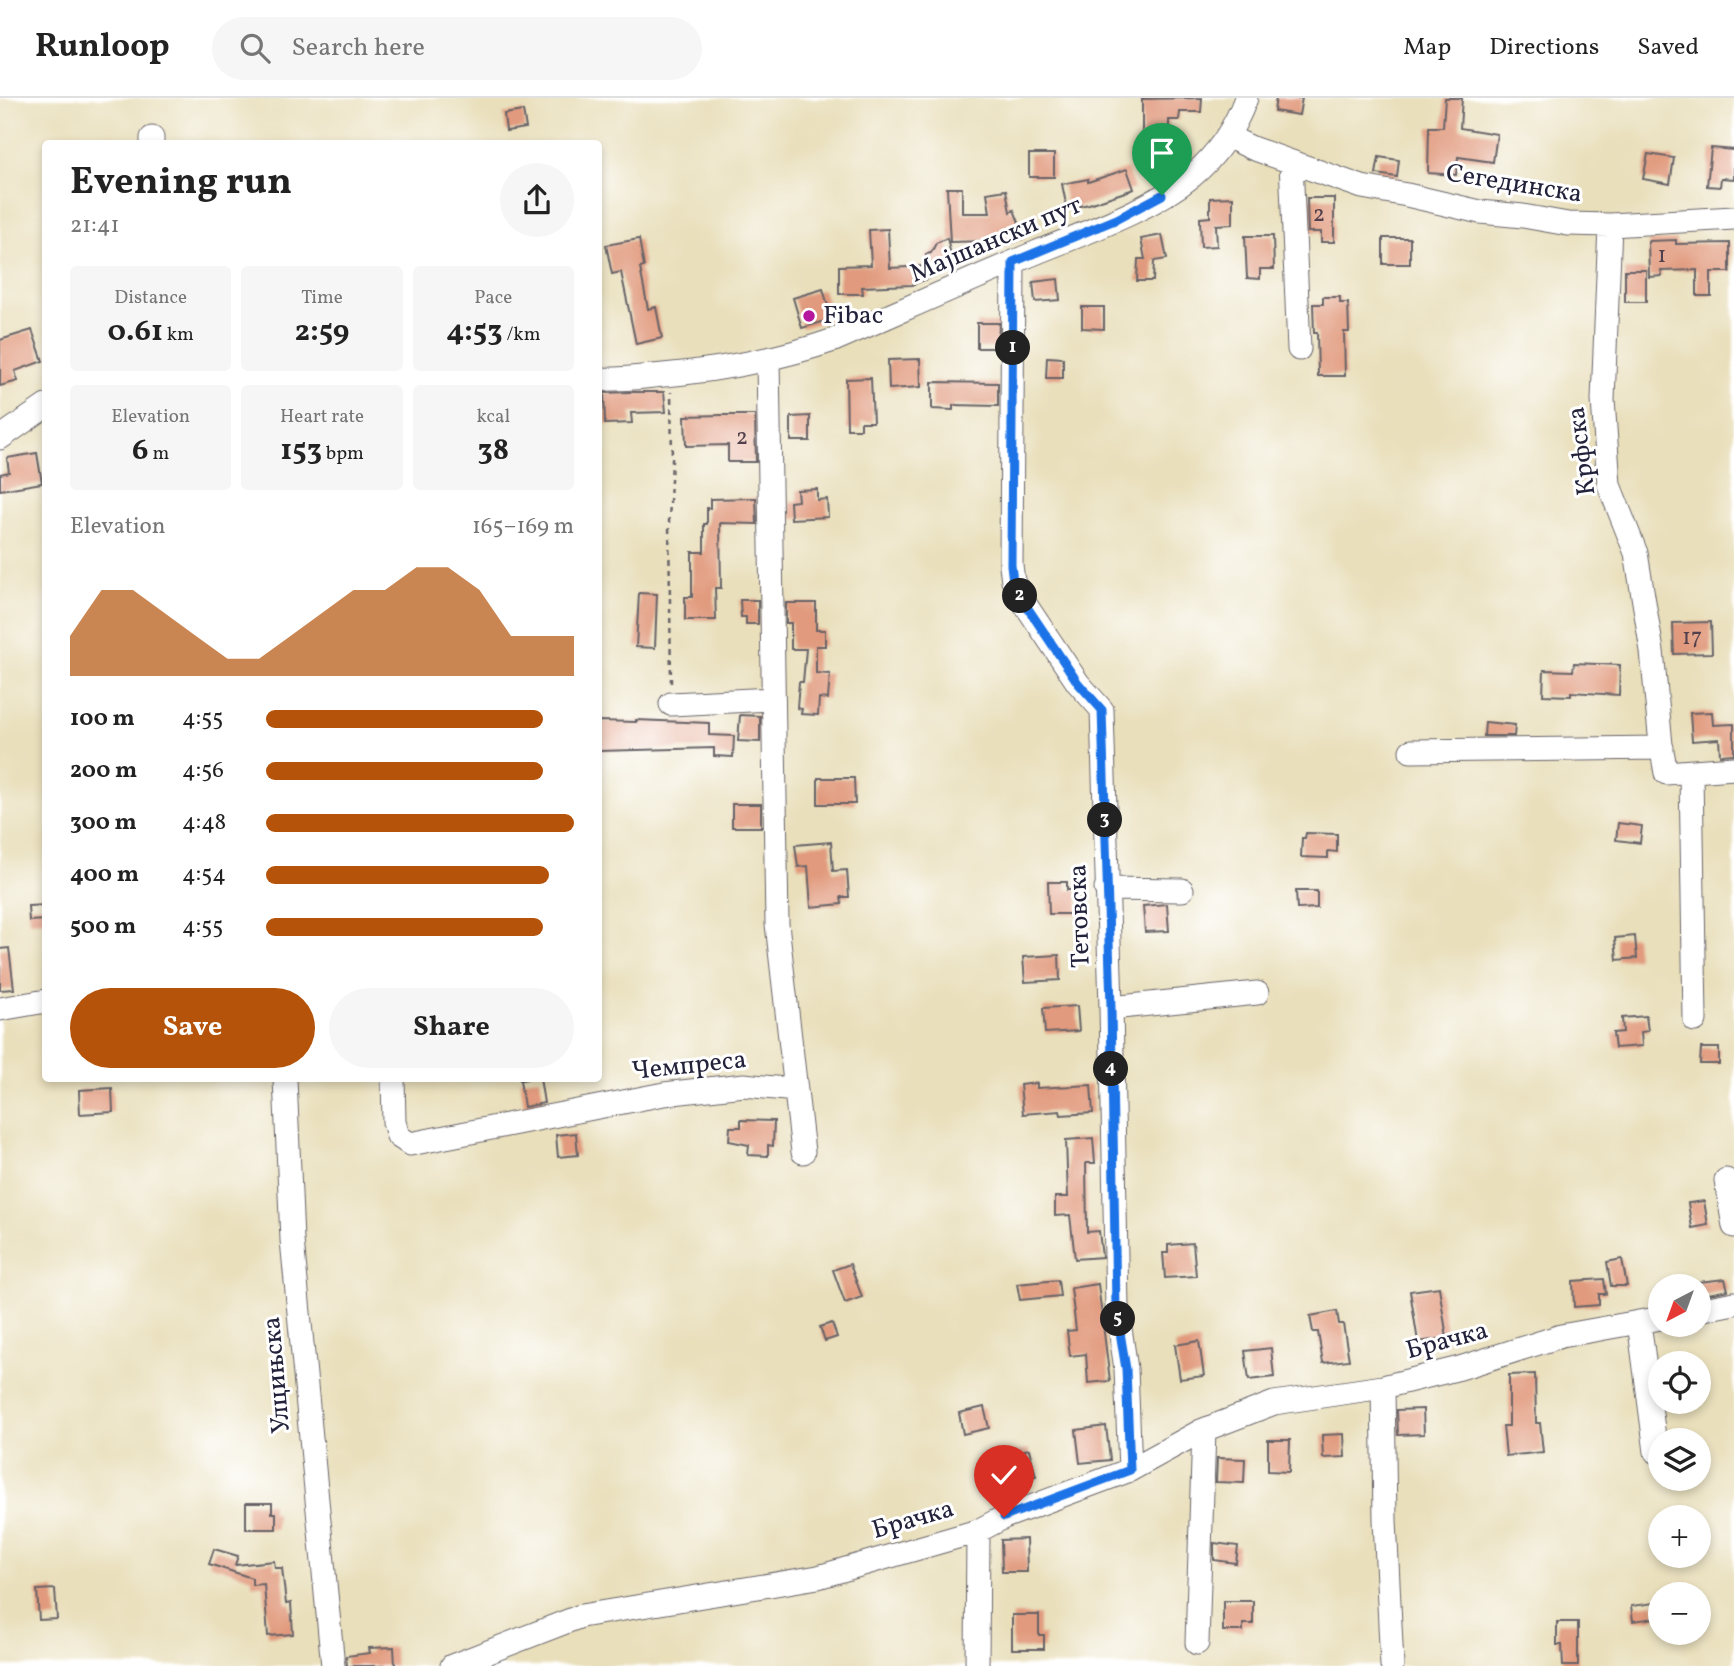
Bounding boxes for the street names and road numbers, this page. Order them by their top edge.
street label: Сегединска [1443,155,1585,213]
street label: Мајшански пут [905,188,1087,292]
street label: Крфска [1559,405,1605,497]
street label: Тетовска [1060,863,1100,969]
street label: Чемпреса [630,1042,748,1090]
street label: Брачка [1402,1313,1492,1369]
street label: Улцињска [254,1315,300,1435]
street label: Брачка [868,1491,958,1549]

